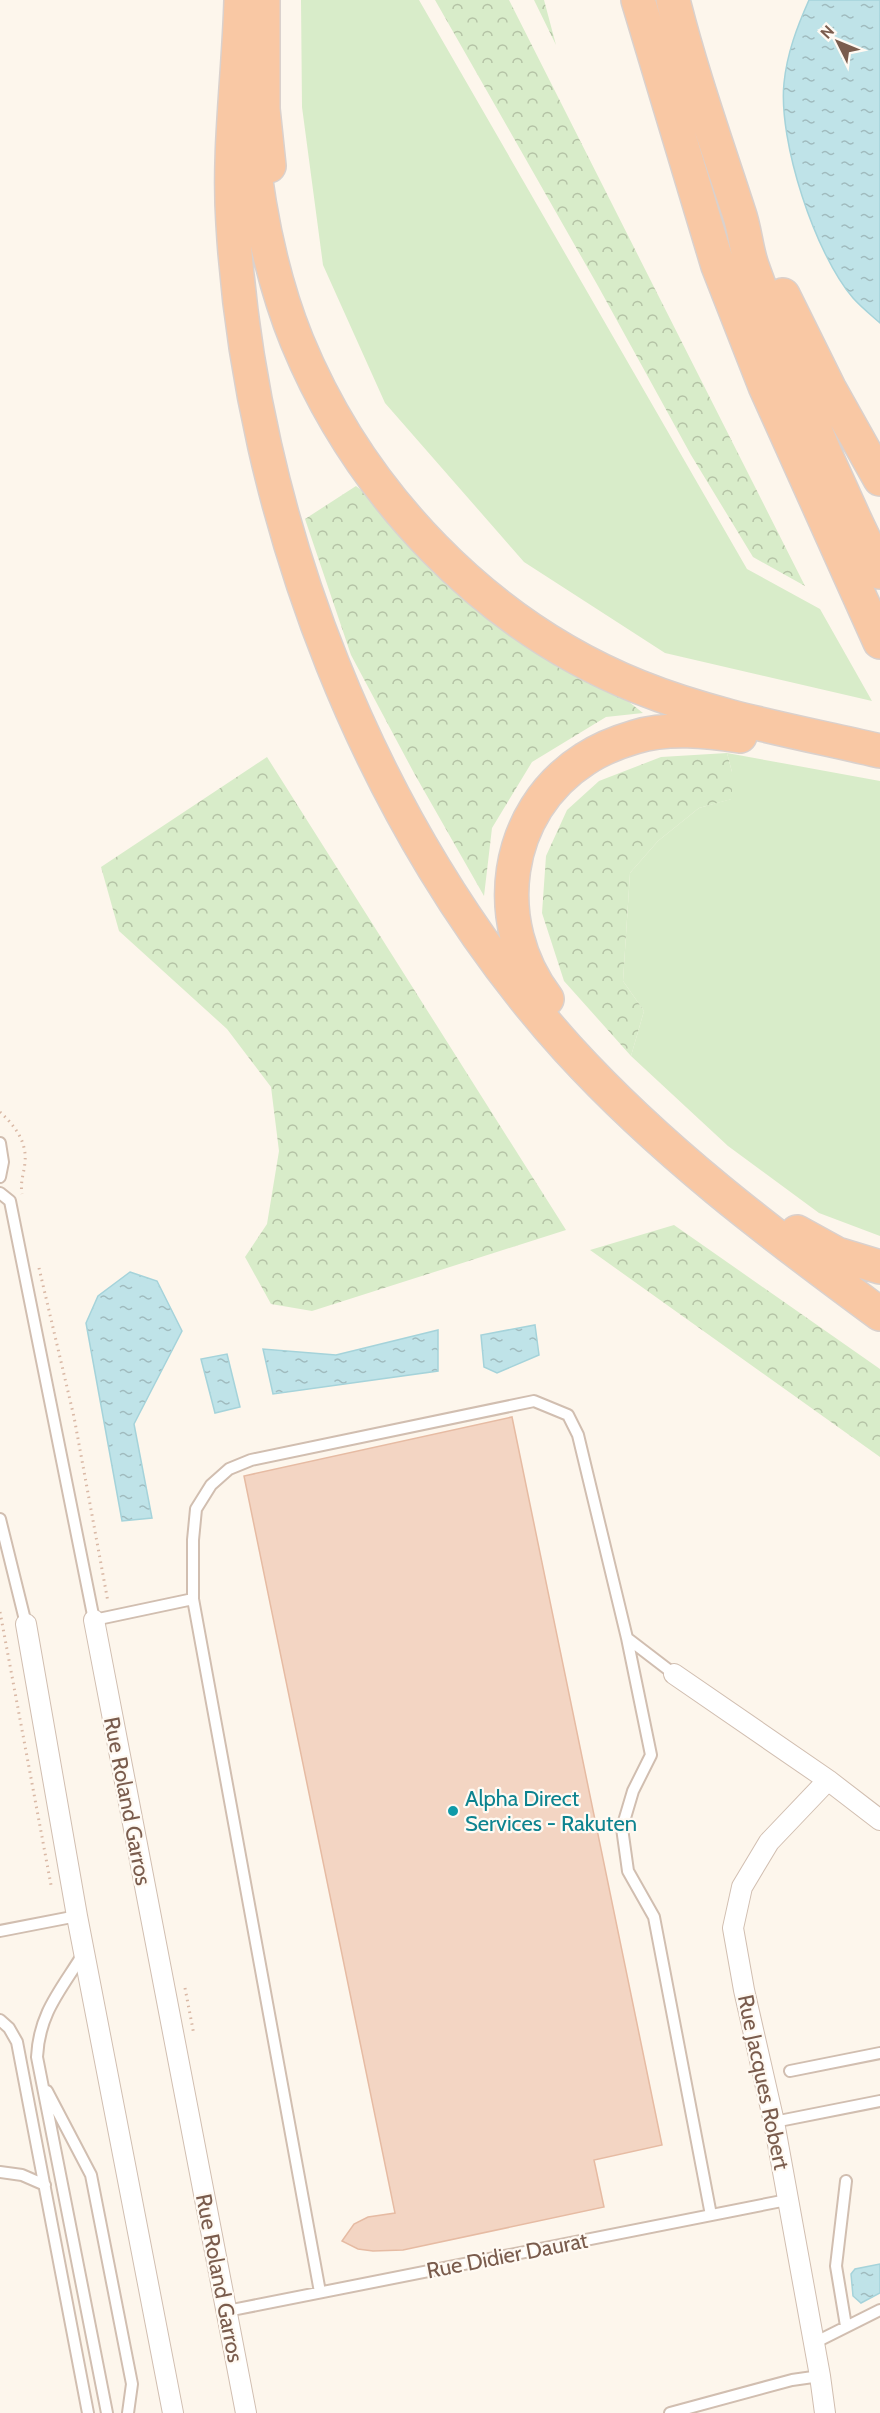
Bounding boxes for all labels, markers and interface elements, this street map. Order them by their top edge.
north arrow [808,12,868,72]
text: N [817,21,838,43]
street label: Rue Roland Garros [98,1715,157,1888]
place label: Alpha Direct Services - Rakuten [465,1785,637,1837]
marker: Alpha Direct Services - Rakuten [446,1804,460,1818]
street label: Rue Jacques Robert [732,1992,795,2173]
street label: Rue Roland Garros [190,2192,249,2365]
street label: Rue Didier Daurat [424,2227,591,2284]

